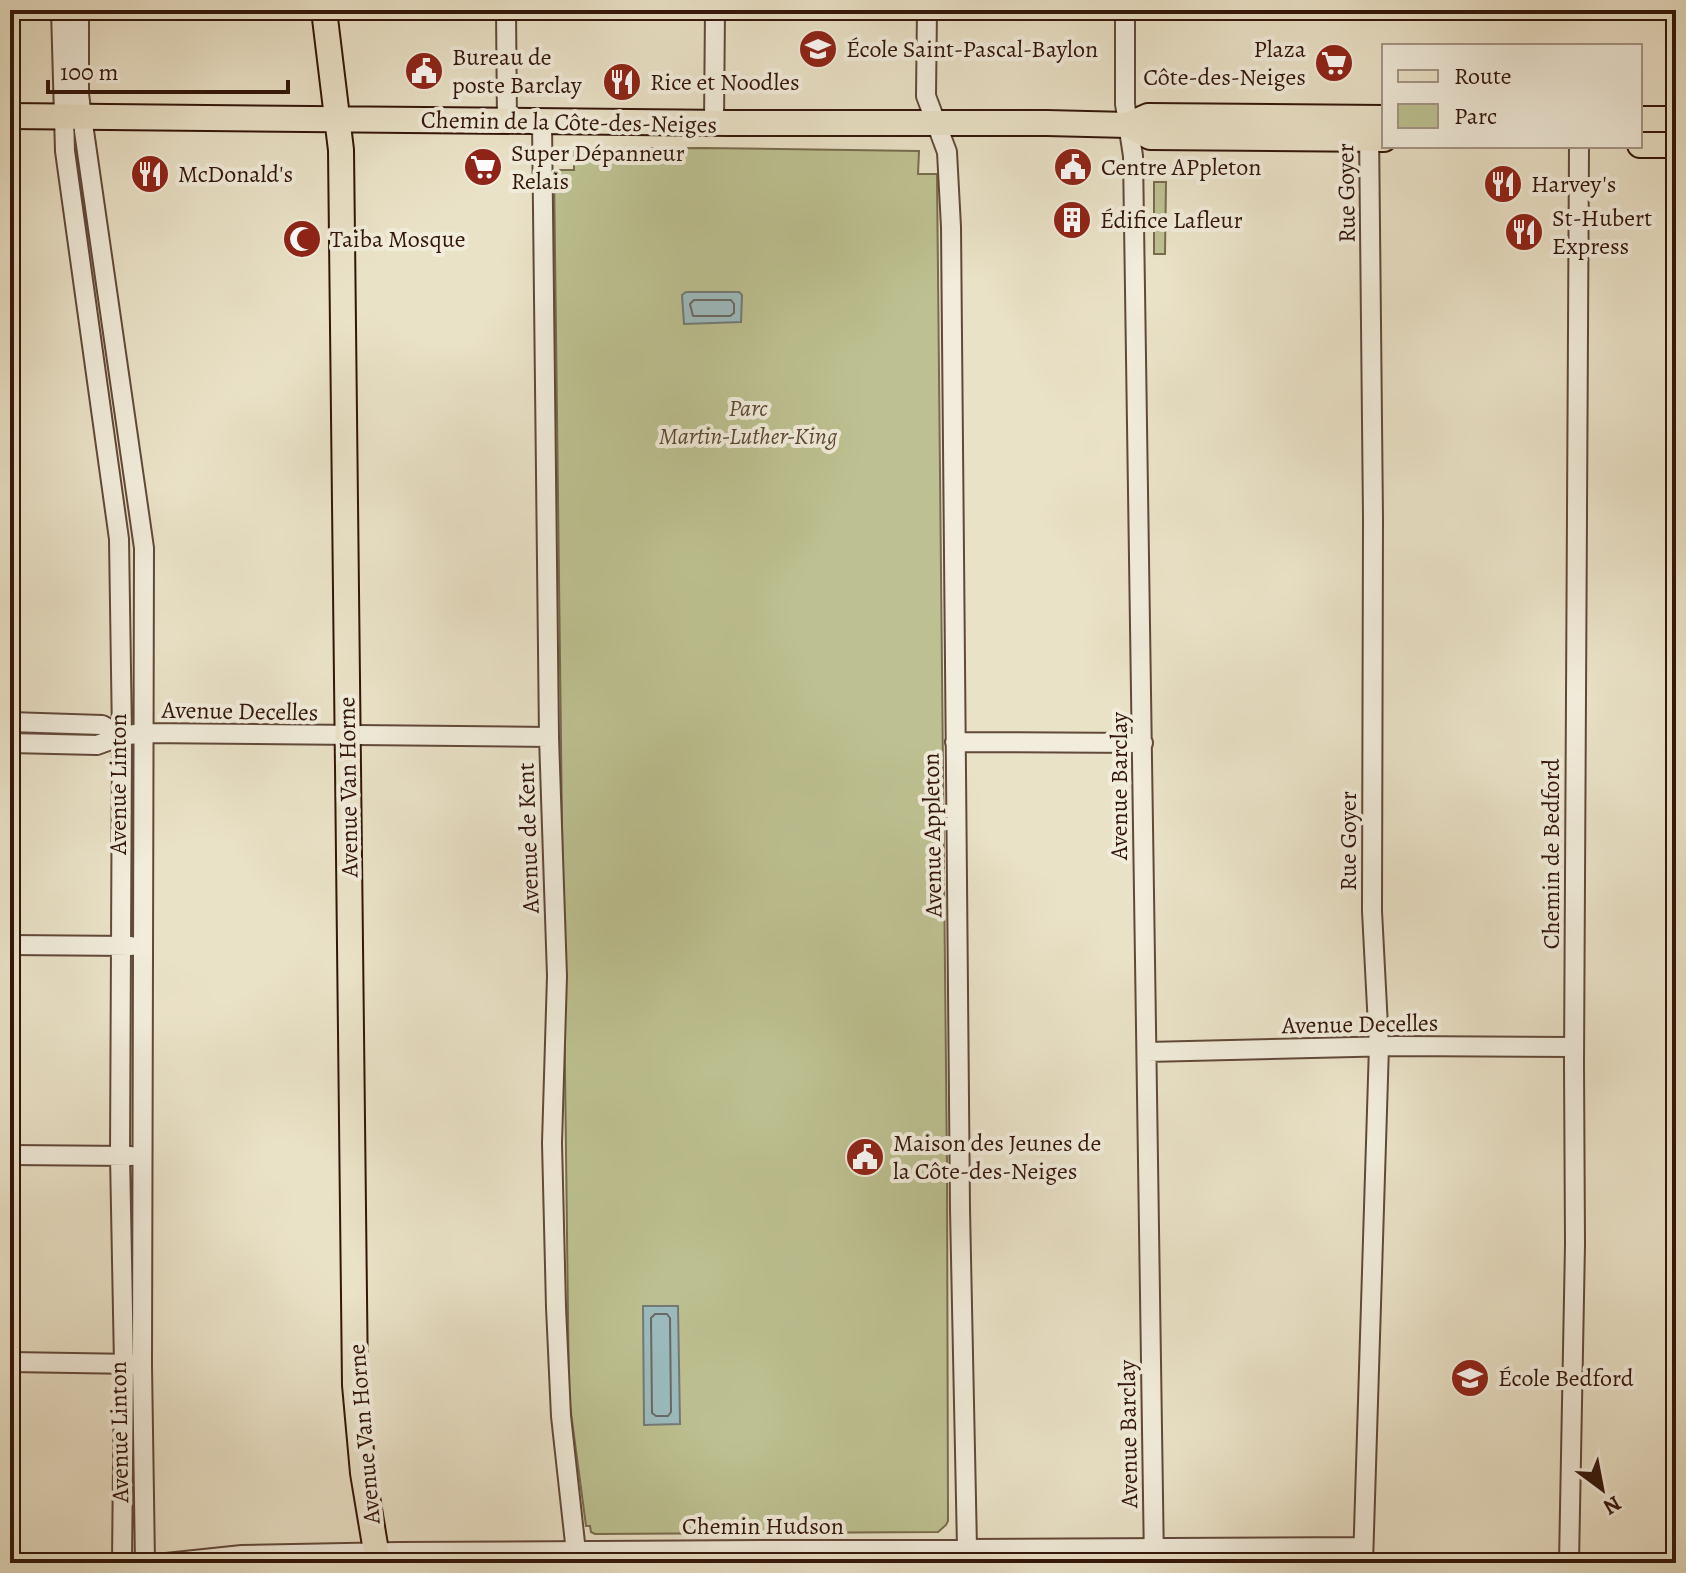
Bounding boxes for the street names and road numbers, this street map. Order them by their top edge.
street label: Chemin de la Côte-des-Neiges [421,103,717,141]
street label: Rue Goyer [1329,143,1363,243]
street label: Avenue Decelles [160,694,319,728]
street label: Avenue Van Horne [330,696,366,879]
street label: Avenue Barclay [1103,712,1135,861]
street label: Avenue Linton [102,713,134,856]
street label: Avenue Appleton [915,752,949,919]
street label: Chemin de Bedford [1535,759,1567,949]
street label: Avenue de Kent [509,762,547,915]
street label: Rue Goyer [1332,791,1364,891]
street label: Avenue Decelles [1280,1007,1439,1041]
street label: Avenue Van Horne [340,1343,388,1526]
street label: Avenue Barclay [1111,1359,1145,1509]
street label: Avenue Linton [102,1361,136,1504]
street label: Chemin Hudson [682,1510,844,1542]

